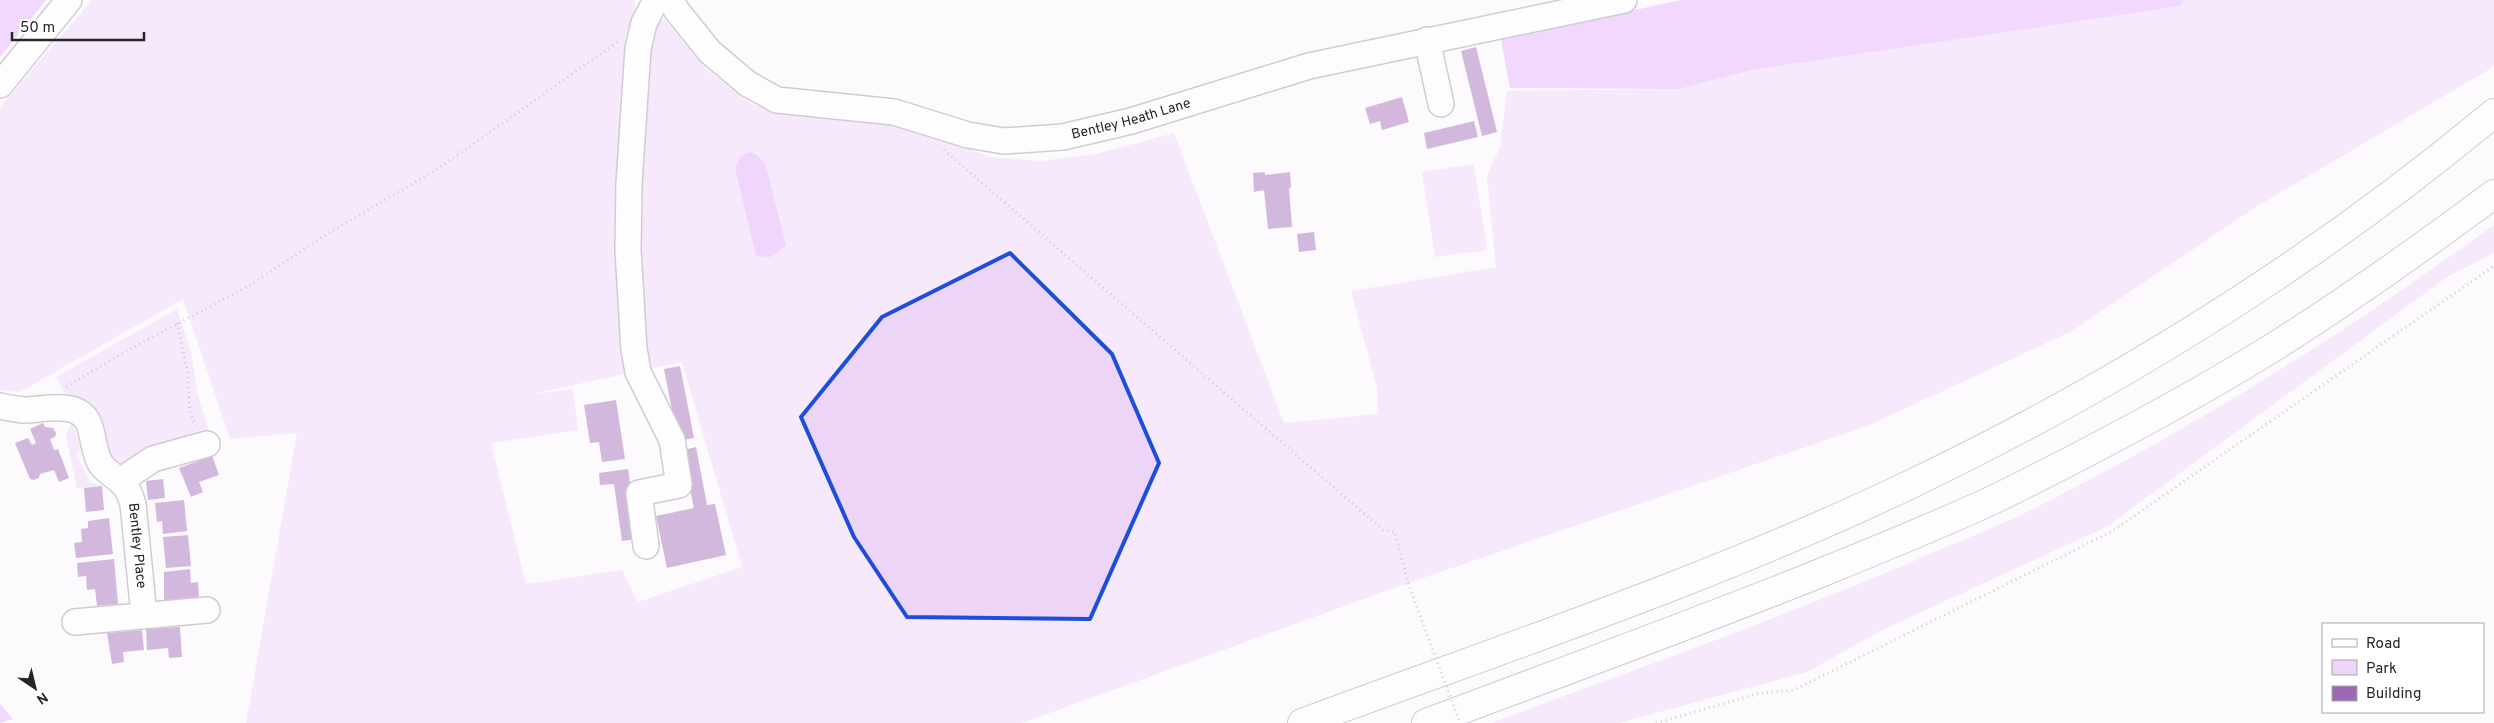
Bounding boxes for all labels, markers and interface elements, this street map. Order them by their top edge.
scale bar [12,10,145,42]
text: 50 m [20,19,55,38]
street label: Bentley Heath Lane [1070,95,1193,143]
street label: Bentley Place [124,502,150,589]
legend [2322,623,2484,713]
text: Road [2366,635,2401,654]
text: Park [2366,660,2397,679]
north arrow [10,663,60,713]
text: Building [2366,685,2421,704]
text: N [33,688,51,707]

